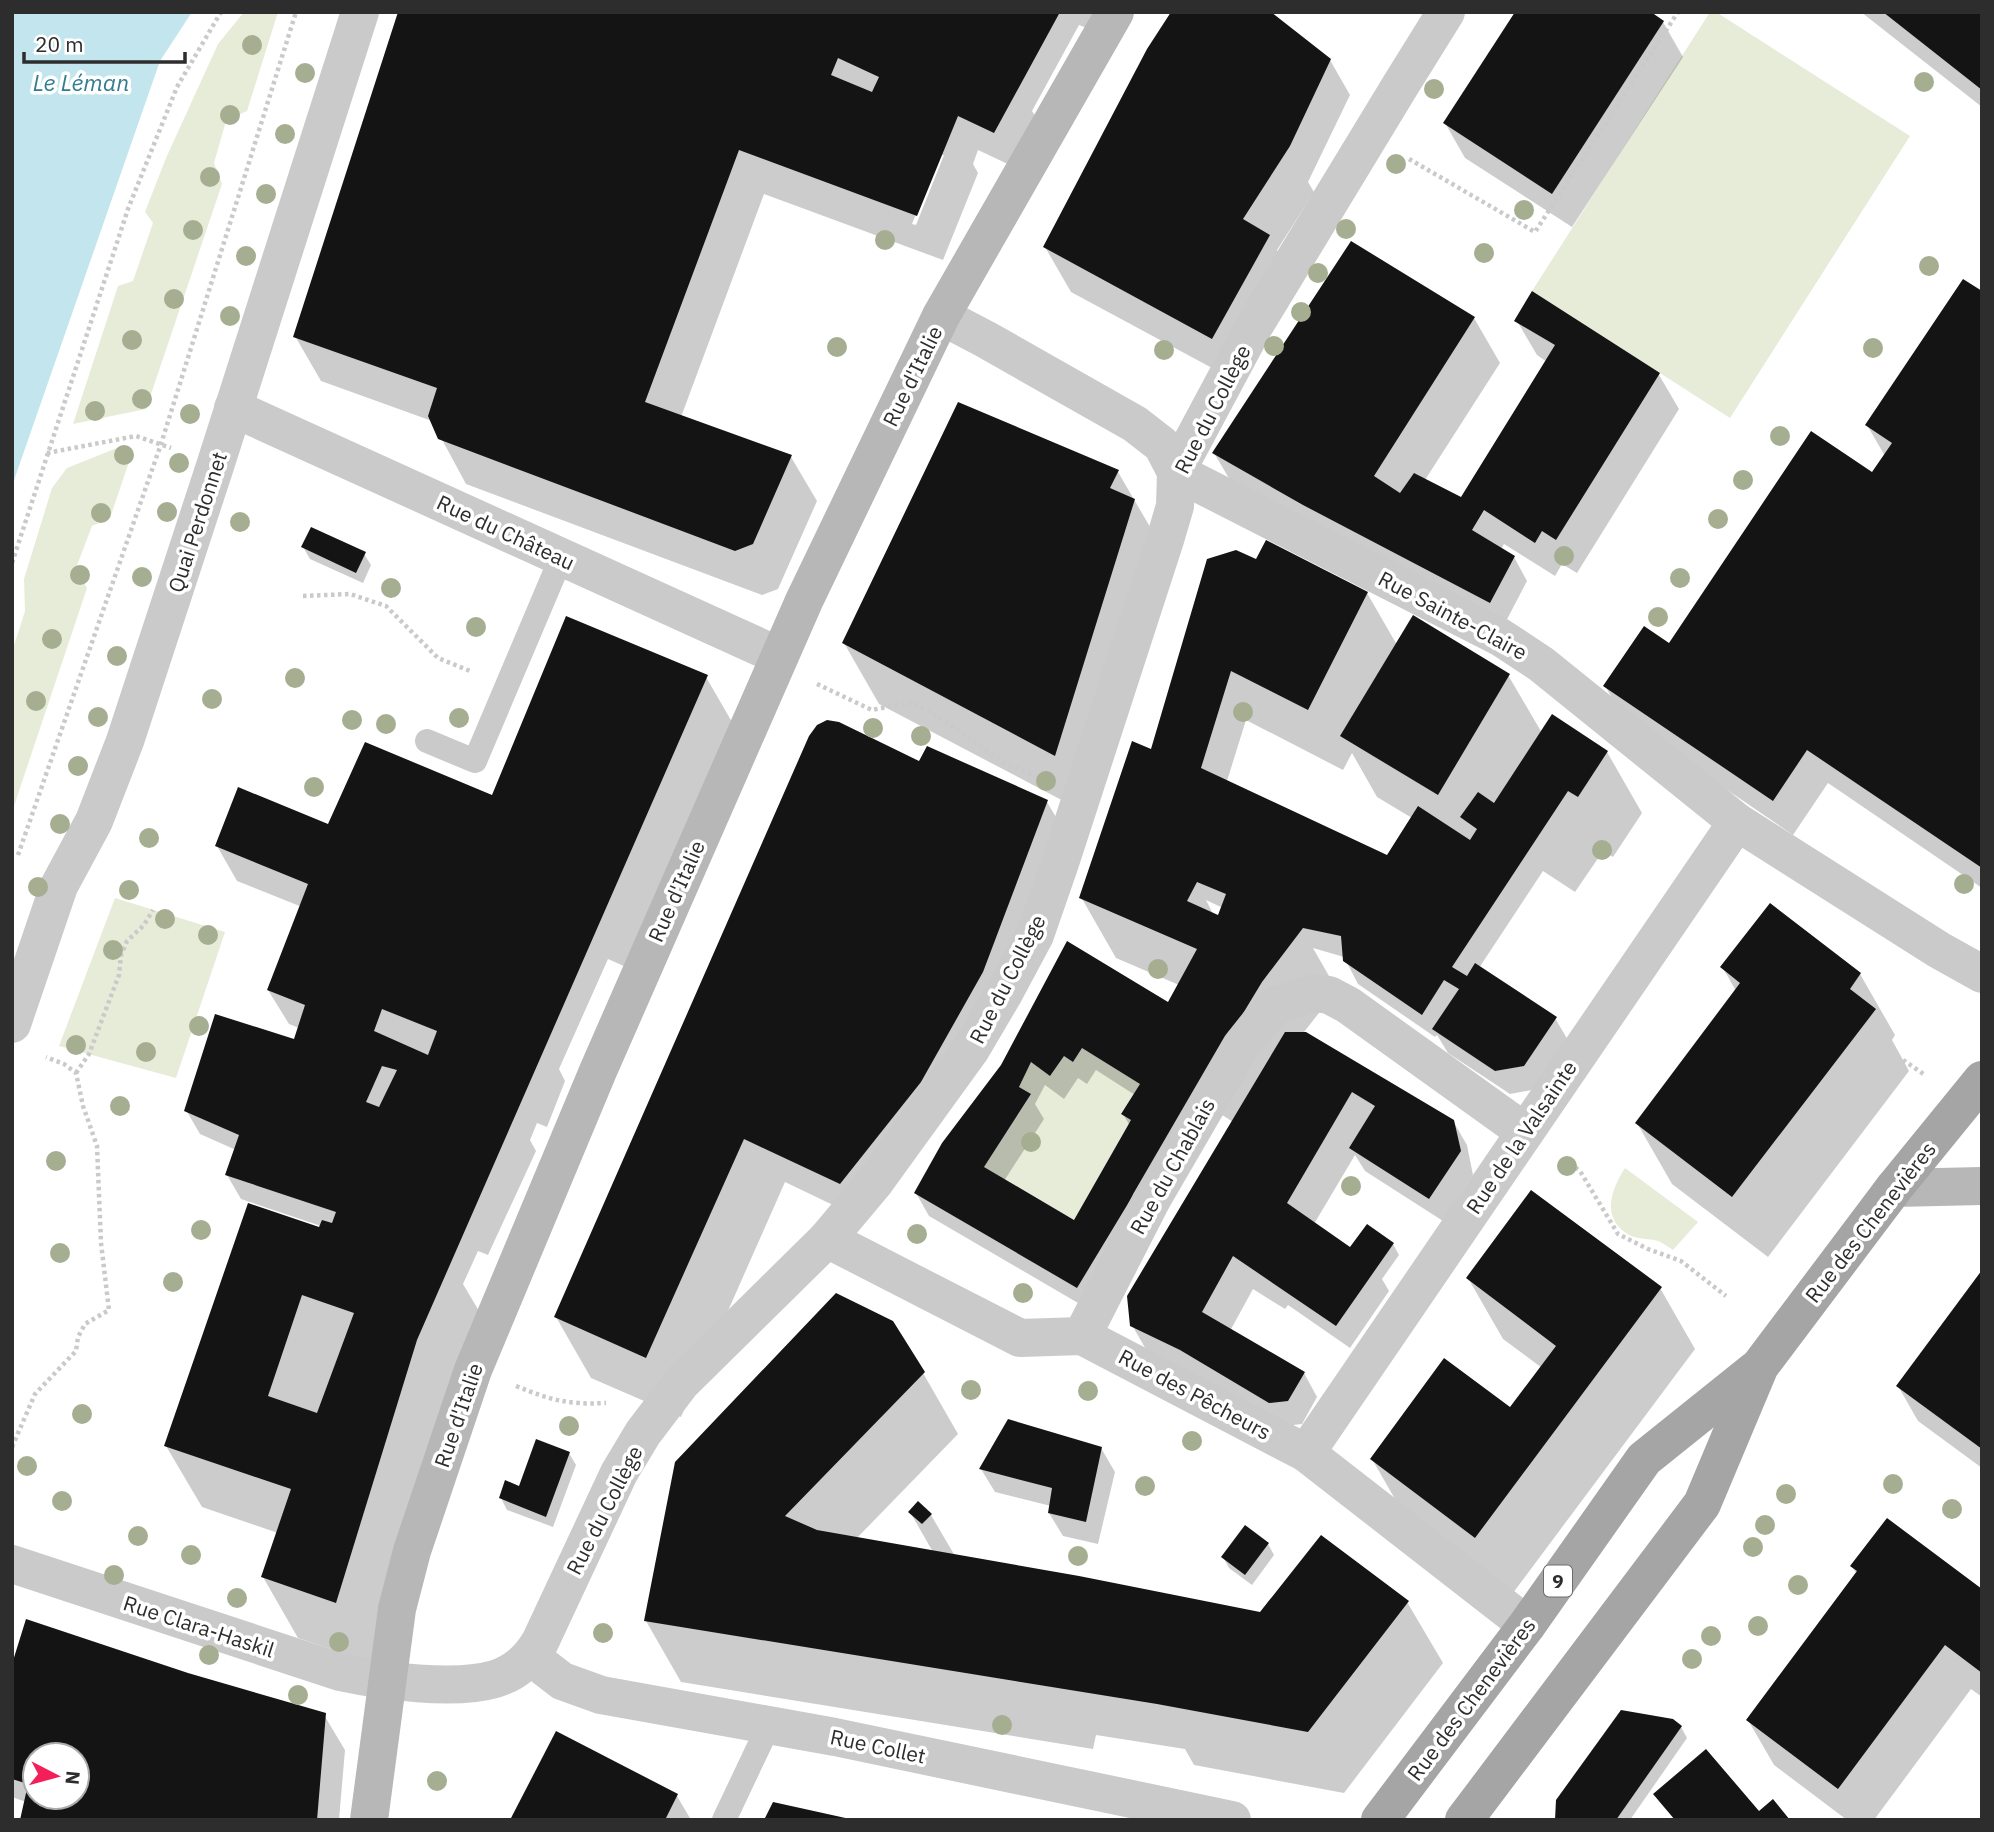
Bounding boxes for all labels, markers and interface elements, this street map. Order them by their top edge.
scale bar [24,21,186,65]
text: 20 m [35,30,84,58]
water label: Le Léman [33,67,129,97]
street label: Rue d'Italie [876,321,948,431]
street label: Rue du Collège [1168,340,1256,478]
street label: Quai Perdonnet [161,448,233,596]
street label: Rue du Château [433,488,579,576]
street label: Rue Sainte-Claire [1374,564,1532,666]
street label: Rue d'Italie [641,836,711,946]
street label: Rue du Collège [963,910,1051,1048]
street label: Rue de la Valsainte [1459,1055,1583,1219]
street label: Rue du Chablais [1123,1093,1221,1239]
street label: Rue des Chenevières [1798,1136,1942,1308]
street label: Rue des Pêcheurs [1114,1342,1276,1446]
street label: Rue d'Italie [427,1359,489,1471]
street label: Rue du Collège [560,1441,648,1579]
road number: 9 [1544,1566,1572,1596]
street label: Rue Clara-Haskil [120,1588,278,1664]
street label: Rue des Chenevières [1401,1612,1541,1786]
street label: Rue Collet [828,1722,928,1770]
north arrow [21,1741,91,1811]
text: N [60,1770,86,1786]

